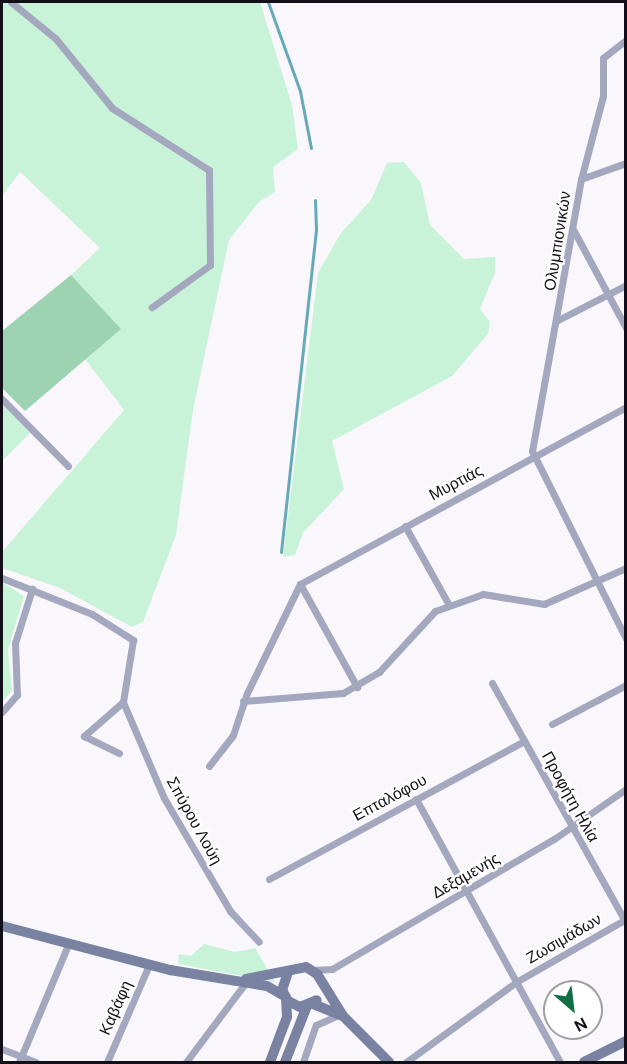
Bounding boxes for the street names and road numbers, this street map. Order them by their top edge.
street label: Ολυμπιονικών [541,190,575,292]
street label: Μυρτιάς [426,461,486,505]
street label: Προφήτη Ηλία [537,748,603,846]
street label: Επταλόφου [350,771,430,825]
street label: Σπύρου Λούη [162,774,226,868]
street label: Δεξαμενής [429,849,503,903]
street label: Ζωσιμάδων [523,910,605,968]
street label: Καβάφη [96,978,136,1038]

